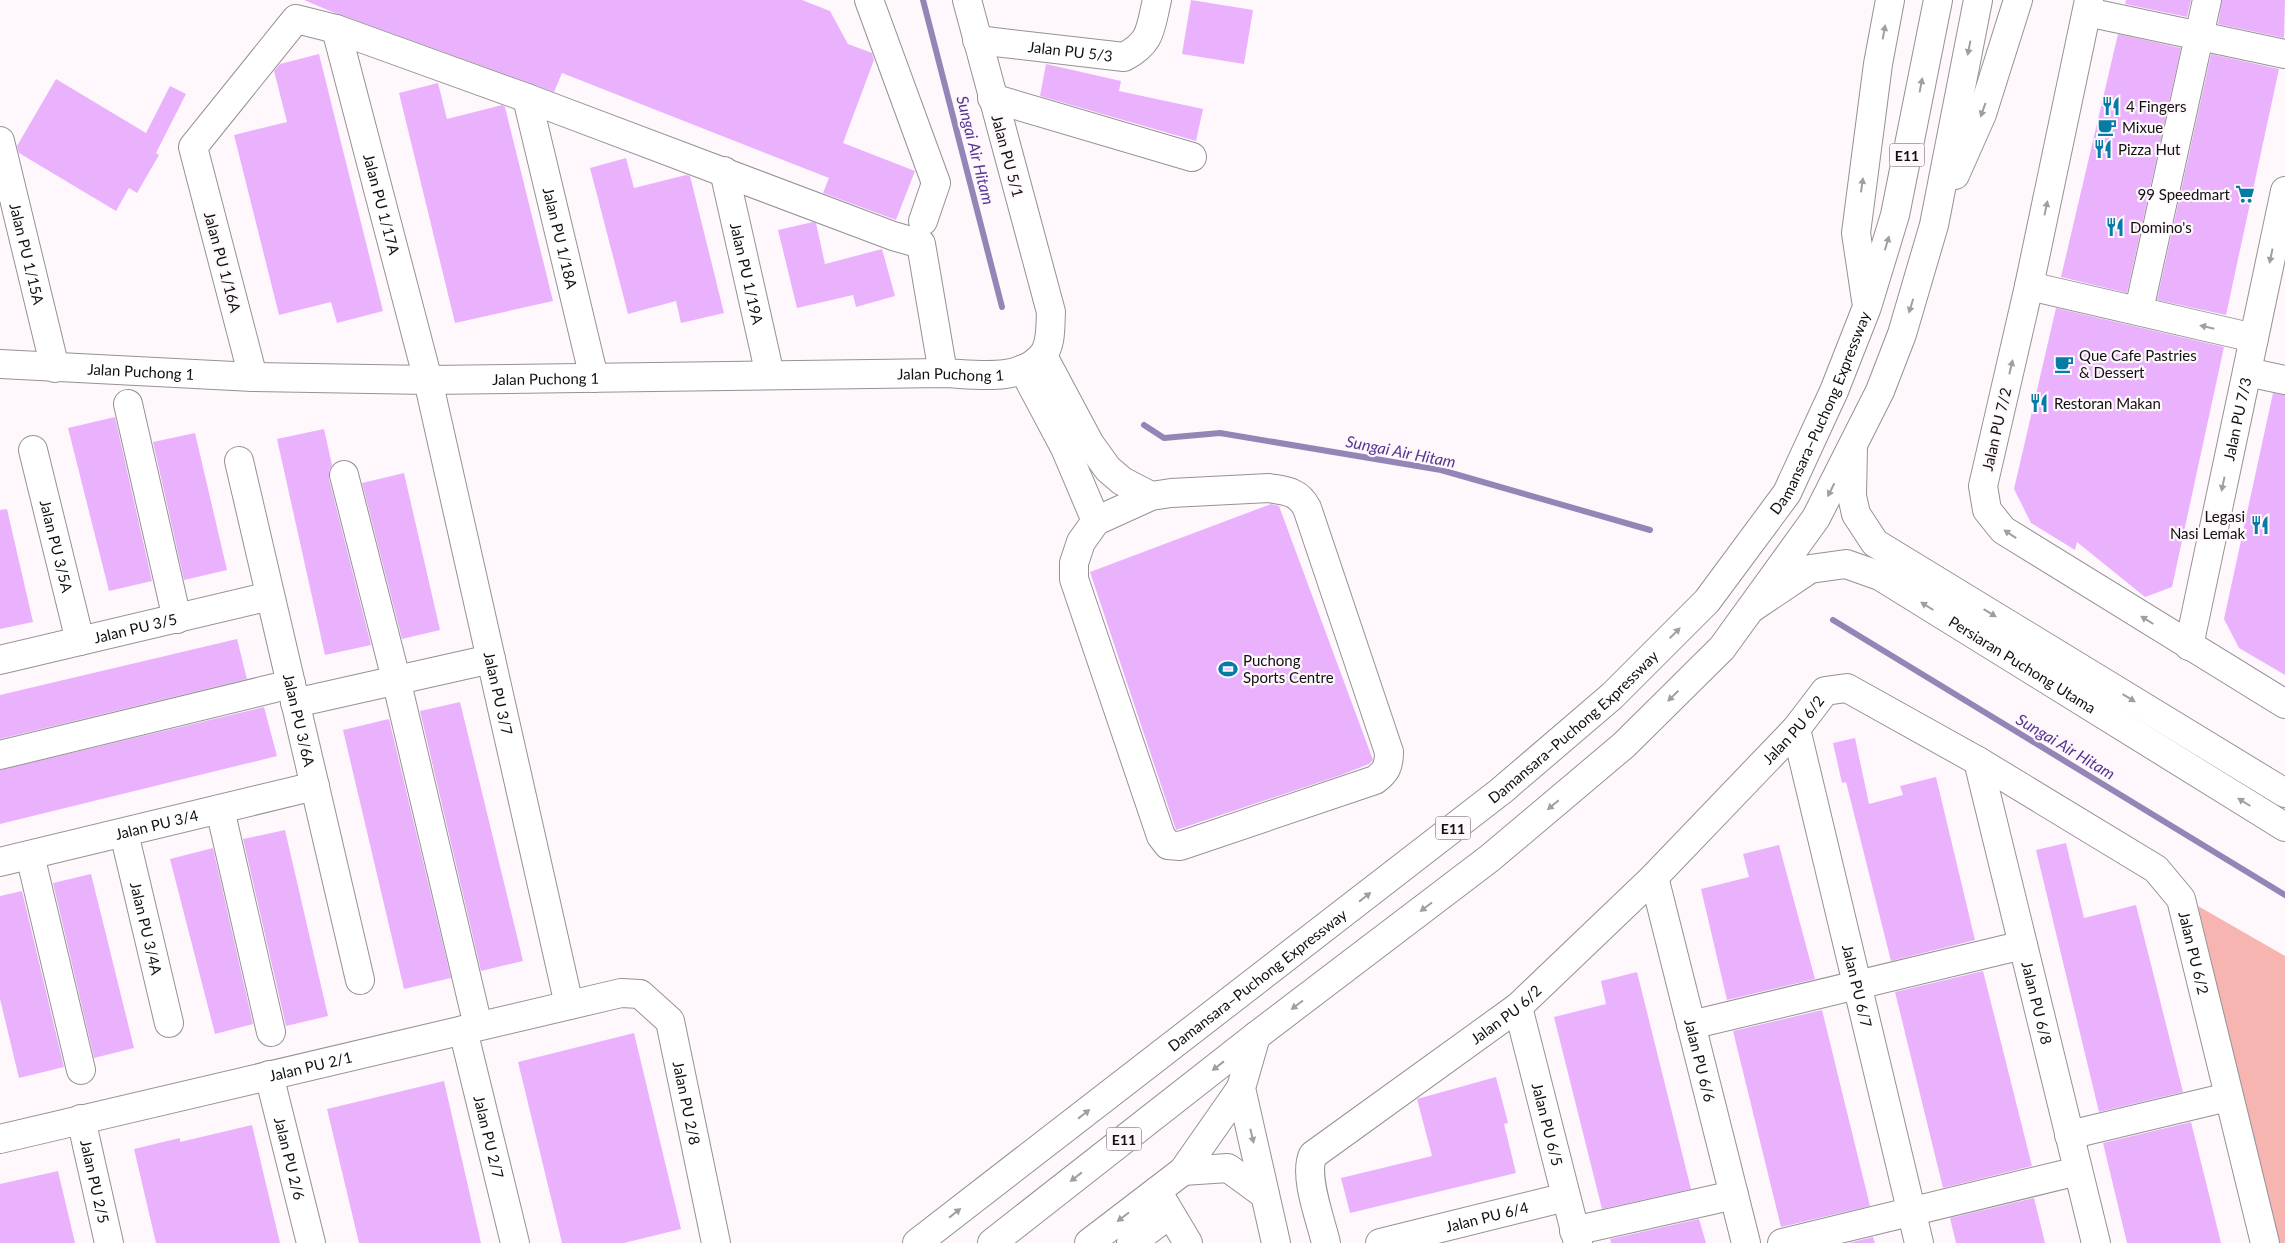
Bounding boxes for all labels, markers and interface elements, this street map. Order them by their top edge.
one-way arrow [1881,24,1889,40]
street label: Jalan PU 5/3 [1027,37,1114,65]
one-way arrow [1964,40,1972,56]
one-way arrow [1918,76,1926,92]
water label: Sungai Air Hitam [953,94,999,206]
restaurant icon: 4 Fingers [2100,95,2122,117]
place label: 4 Fingers [2126,97,2186,115]
one-way arrow [1979,103,1987,118]
street label: Jalan PU 5/1 [988,113,1028,199]
cafe icon: Mixue [2096,116,2118,138]
place label: Mixue [2122,118,2163,136]
restaurant icon: Pizza Hut [2092,138,2114,160]
place label: Pizza Hut [2118,140,2181,158]
road number: E11 [1890,144,1924,166]
street label: Jalan PU 1/17A [360,152,404,257]
one-way arrow [1859,177,1867,193]
supermarket icon: 99 Speedmart [2234,183,2256,205]
place label: 99 Speedmart [2138,185,2231,203]
street label: Jalan PU 1/18A [540,186,582,291]
one-way arrow [2042,200,2050,215]
street label: Jalan PU 1/15A [6,201,48,307]
street label: Jalan PU 1/16A [201,210,245,315]
restaurant icon: Domino's [2104,216,2126,238]
place label: Domino's [2130,218,2192,236]
street label: Jalan PU 1/19A [727,221,767,327]
one-way arrow [1883,236,1891,251]
one-way arrow [2267,249,2275,264]
one-way arrow [1907,298,1915,313]
street label: Damansara–Puchong Expressway [1766,308,1874,518]
one-way arrow [2199,323,2214,331]
place label: Que Cafe Pastries & Dessert [2079,346,2197,381]
cafe icon: Que Cafe Pastries & Dessert [2053,353,2075,375]
one-way arrow [2007,359,2015,374]
street label: Jalan Puchong 1 [87,360,195,383]
street label: Jalan Puchong 1 [897,364,1005,384]
street label: Jalan Puchong 1 [492,369,599,388]
street label: Jalan PU 7/3 [2219,376,2254,462]
street label: Jalan PU 7/2 [1978,386,2014,472]
restaurant icon: Restoran Makan [2028,392,2050,414]
place label: Restoran Makan [2054,394,2161,412]
water label: Sungai Air Hitam [1344,431,1458,471]
one-way arrow [2219,476,2227,491]
one-way arrow [1827,483,1835,497]
street label: Jalan PU 3/5A [37,498,77,595]
place label: Legasi Nasi Lemak [2170,507,2245,542]
restaurant icon: Legasi Nasi Lemak [2249,514,2271,536]
one-way arrow [2003,529,2016,539]
one-way arrow [1920,601,1933,610]
street label: Jalan PU 3/5 [92,609,179,646]
one-way arrow [1984,609,1997,618]
street label: Persiaran Puchong Utama [1946,612,2099,717]
one-way arrow [2141,615,2154,625]
one-way arrow [1668,627,1680,639]
street label: Damansara–Puchong Expressway [1484,646,1662,807]
street label: Jalan PU 3/7 [481,650,517,737]
place label: Puchong Sports Centre [1243,651,1334,686]
sports icon: Puchong Sports Centre [1217,658,1239,680]
street label: Jalan PU 3/6A [280,672,319,769]
one-way arrow [1668,690,1680,702]
street label: Jalan PU 6/2 [1758,692,1827,768]
one-way arrow [2123,693,2136,702]
water label: Sungai Air Hitam [2013,709,2119,783]
one-way arrow [2237,797,2250,806]
one-way arrow [1546,799,1559,810]
street label: Jalan PU 3/4 [113,805,200,843]
road number: E11 [1436,816,1470,840]
street label: Jalan PU 3/4A [127,880,166,977]
one-way arrow [1358,891,1371,902]
one-way arrow [1420,901,1433,912]
street label: Damansara–Puchong Expressway [1164,905,1350,1055]
street label: Jalan PU 6/2 [2175,909,2213,996]
street label: Jalan PU 6/7 [1839,942,1876,1029]
street label: Jalan PU 6/8 [2018,960,2056,1046]
street label: Jalan PU 6/2 [1467,981,1545,1047]
one-way arrow [1290,1000,1304,1010]
street label: Jalan PU 6/6 [1681,1017,1719,1104]
street label: Jalan PU 2/1 [267,1048,354,1084]
street label: Jalan PU 2/8 [670,1060,704,1146]
one-way arrow [1211,1061,1225,1071]
street label: Jalan PU 6/5 [1529,1081,1567,1168]
street label: Jalan PU 2/7 [470,1094,508,1180]
one-way arrow [1077,1108,1090,1119]
street label: Jalan PU 2/6 [271,1115,309,1202]
road number: E11 [1106,1128,1142,1150]
one-way arrow [1248,1128,1256,1143]
street label: Jalan PU 2/5 [77,1138,113,1225]
one-way arrow [1070,1172,1083,1183]
street label: Jalan PU 6/4 [1443,1198,1530,1236]
one-way arrow [948,1208,961,1219]
one-way arrow [1116,1212,1130,1222]

